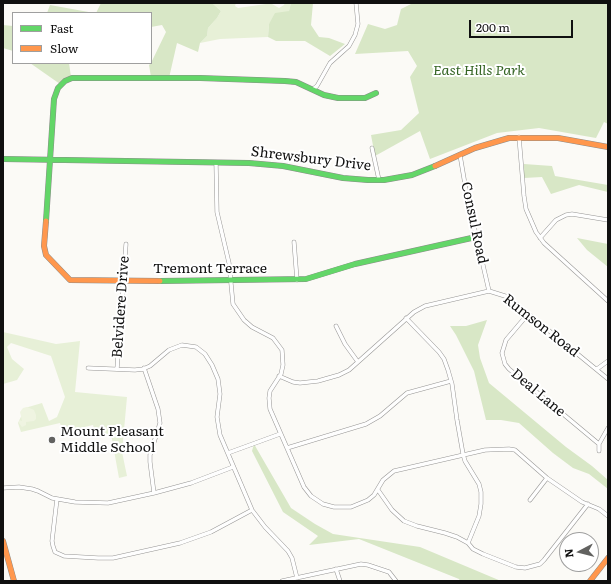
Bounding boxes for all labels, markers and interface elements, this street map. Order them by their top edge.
legend [12,12,152,64]
scale bar [471,12,575,38]
text: 200 m [476,18,510,36]
text: Fast [50,19,73,37]
text: Slow [50,39,78,57]
park label: East Hills Park [433,63,525,79]
street label: Shrewsbury Drive [250,143,372,175]
street label: Consul Road [457,180,491,266]
street label: Belvidere Drive [109,255,133,359]
street label: Tremont Terrace [153,261,267,277]
street label: Rumson Road [499,291,583,361]
street label: Deal Lane [507,365,569,421]
place label: Mount Pleasant Middle School [60,424,164,456]
marker: Mount Pleasant Middle School [47,435,57,445]
north arrow [559,532,599,572]
text: N [560,548,577,559]

